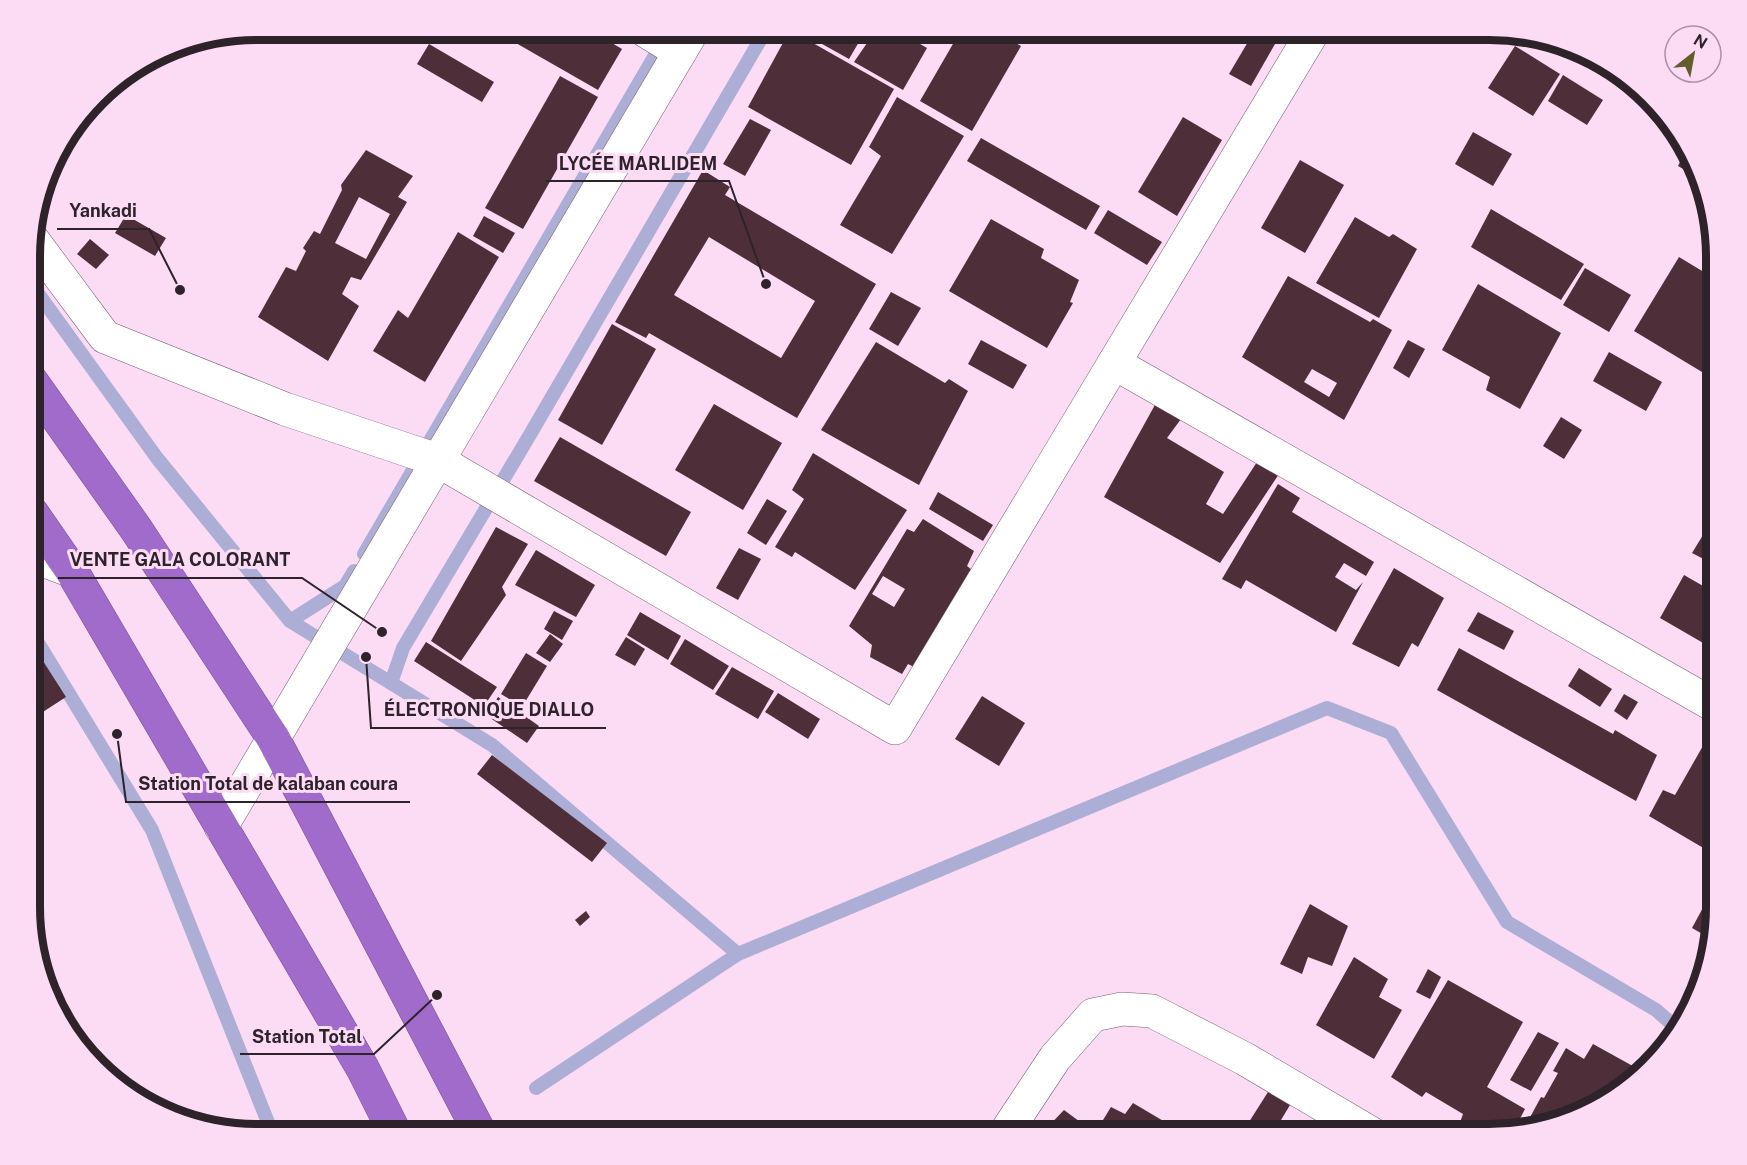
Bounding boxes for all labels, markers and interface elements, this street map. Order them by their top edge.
north arrow [1663,24,1723,84]
text: N [1690,30,1711,53]
callout: LYCÉE MARLIDEM [546,145,729,181]
text: LYCÉE MARLIDEM [559,152,717,174]
callout: Yankadi [57,193,149,229]
text: Yankadi [69,200,137,221]
callout: VENTE GALA COLORANT [58,542,302,578]
text: VENTE GALA COLORANT [70,549,290,570]
callout: ÉLECTRONIQUE DIALLO [371,692,606,728]
text: ÉLECTRONIQUE DIALLO [384,698,594,720]
callout: Station Total de kalaban coura [126,766,410,802]
text: Station Total de kalaban coura [138,773,398,794]
callout: Station Total [240,1018,374,1054]
text: Station Total [252,1026,362,1047]

